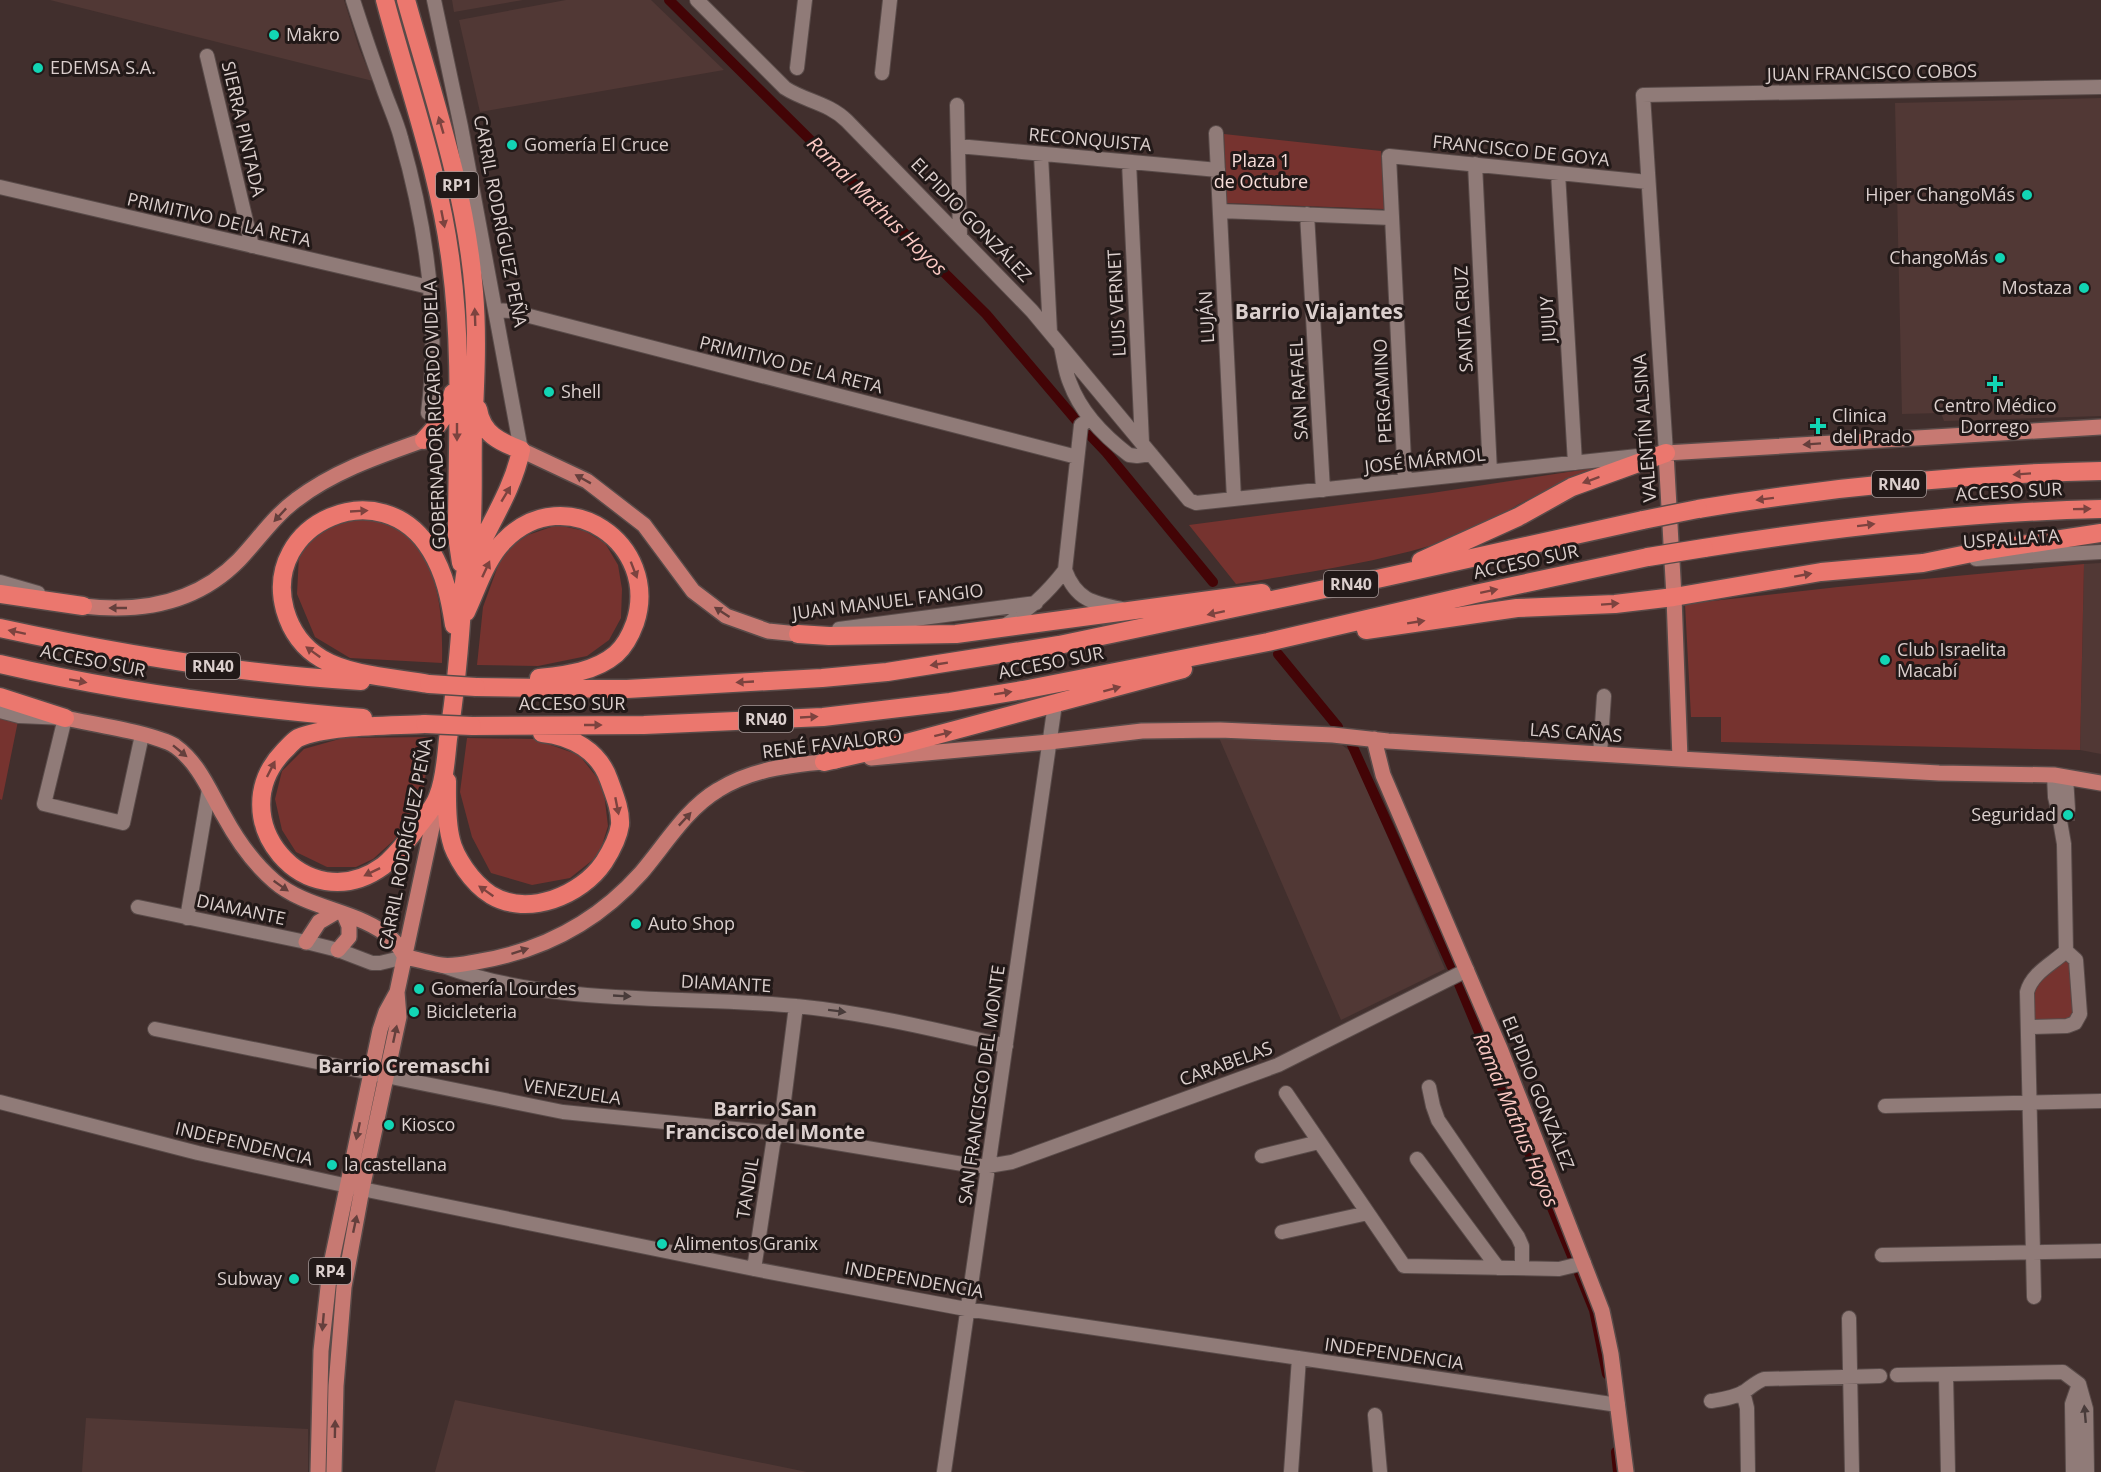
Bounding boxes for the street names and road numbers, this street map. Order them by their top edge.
street label: JUAN FRANCISCO COBOS [1765,58,1977,86]
street label: SIERRA PINTADA [217,59,271,199]
street label: CARRIL RODRÍGUEZ PEÑA [469,113,533,329]
street label: RECONQUISTA [1028,122,1153,156]
street label: FRANCISCO DE GOYA [1431,129,1611,171]
street label: ELPIDIO GONZÁLEZ [906,152,1037,287]
road number: RP1 [436,172,478,198]
street label: PRIMITIVO DE LA RETA [125,186,314,252]
street label: LUIS VERNET [1101,249,1131,357]
street label: SANTA CRUZ [1448,265,1478,373]
street label: GOBERNADOR RICARDO VIDELA [417,280,451,550]
street label: LUJÁN [1193,290,1219,344]
street label: JUJUY [1534,295,1560,345]
street label: PRIMITIVO DE LA RETA [697,330,886,399]
street label: SAN RAFAEL [1283,337,1313,441]
street label: PERGAMINO [1367,338,1397,444]
street label: VALENTÍN ALSINA [1627,352,1661,503]
street label: JOSÉ MÁRMOL [1361,442,1487,479]
road number: RN40 [1872,471,1926,497]
street label: ACCESO SUR [1955,476,2063,506]
street label: USPALLATA [1962,523,2061,553]
street label: ACCESO SUR [1471,538,1580,584]
road number: RN40 [1324,571,1378,597]
street label: JUAN MANUEL FANGIO [789,577,985,625]
street label: ACCESO SUR [39,638,148,682]
street label: ACCESO SUR [996,640,1105,684]
road number: RN40 [186,653,240,679]
street label: ACCESO SUR [519,691,625,715]
road number: RN40 [739,706,793,732]
street label: LAS CAÑAS [1529,717,1623,747]
street label: RENÉ FAVALORO [761,723,903,763]
street label: CARRIL RODRÍGUEZ PEÑA [373,735,437,952]
street label: DIAMANTE [194,888,288,930]
street label: SAN FRANCISCO DEL MONTE [952,963,1010,1206]
street label: DIAMANTE [680,969,772,997]
street label: ELPIDIO GONZÁLEZ [1497,1012,1581,1173]
street label: CARABELAS [1176,1035,1276,1091]
street label: VENEZUELA [522,1072,623,1110]
street label: INDEPENDENCIA [173,1116,316,1171]
street label: TANDIL [730,1155,764,1221]
street label: INDEPENDENCIA [843,1255,986,1303]
road number: RP4 [309,1258,351,1284]
street label: INDEPENDENCIA [1323,1331,1466,1375]

